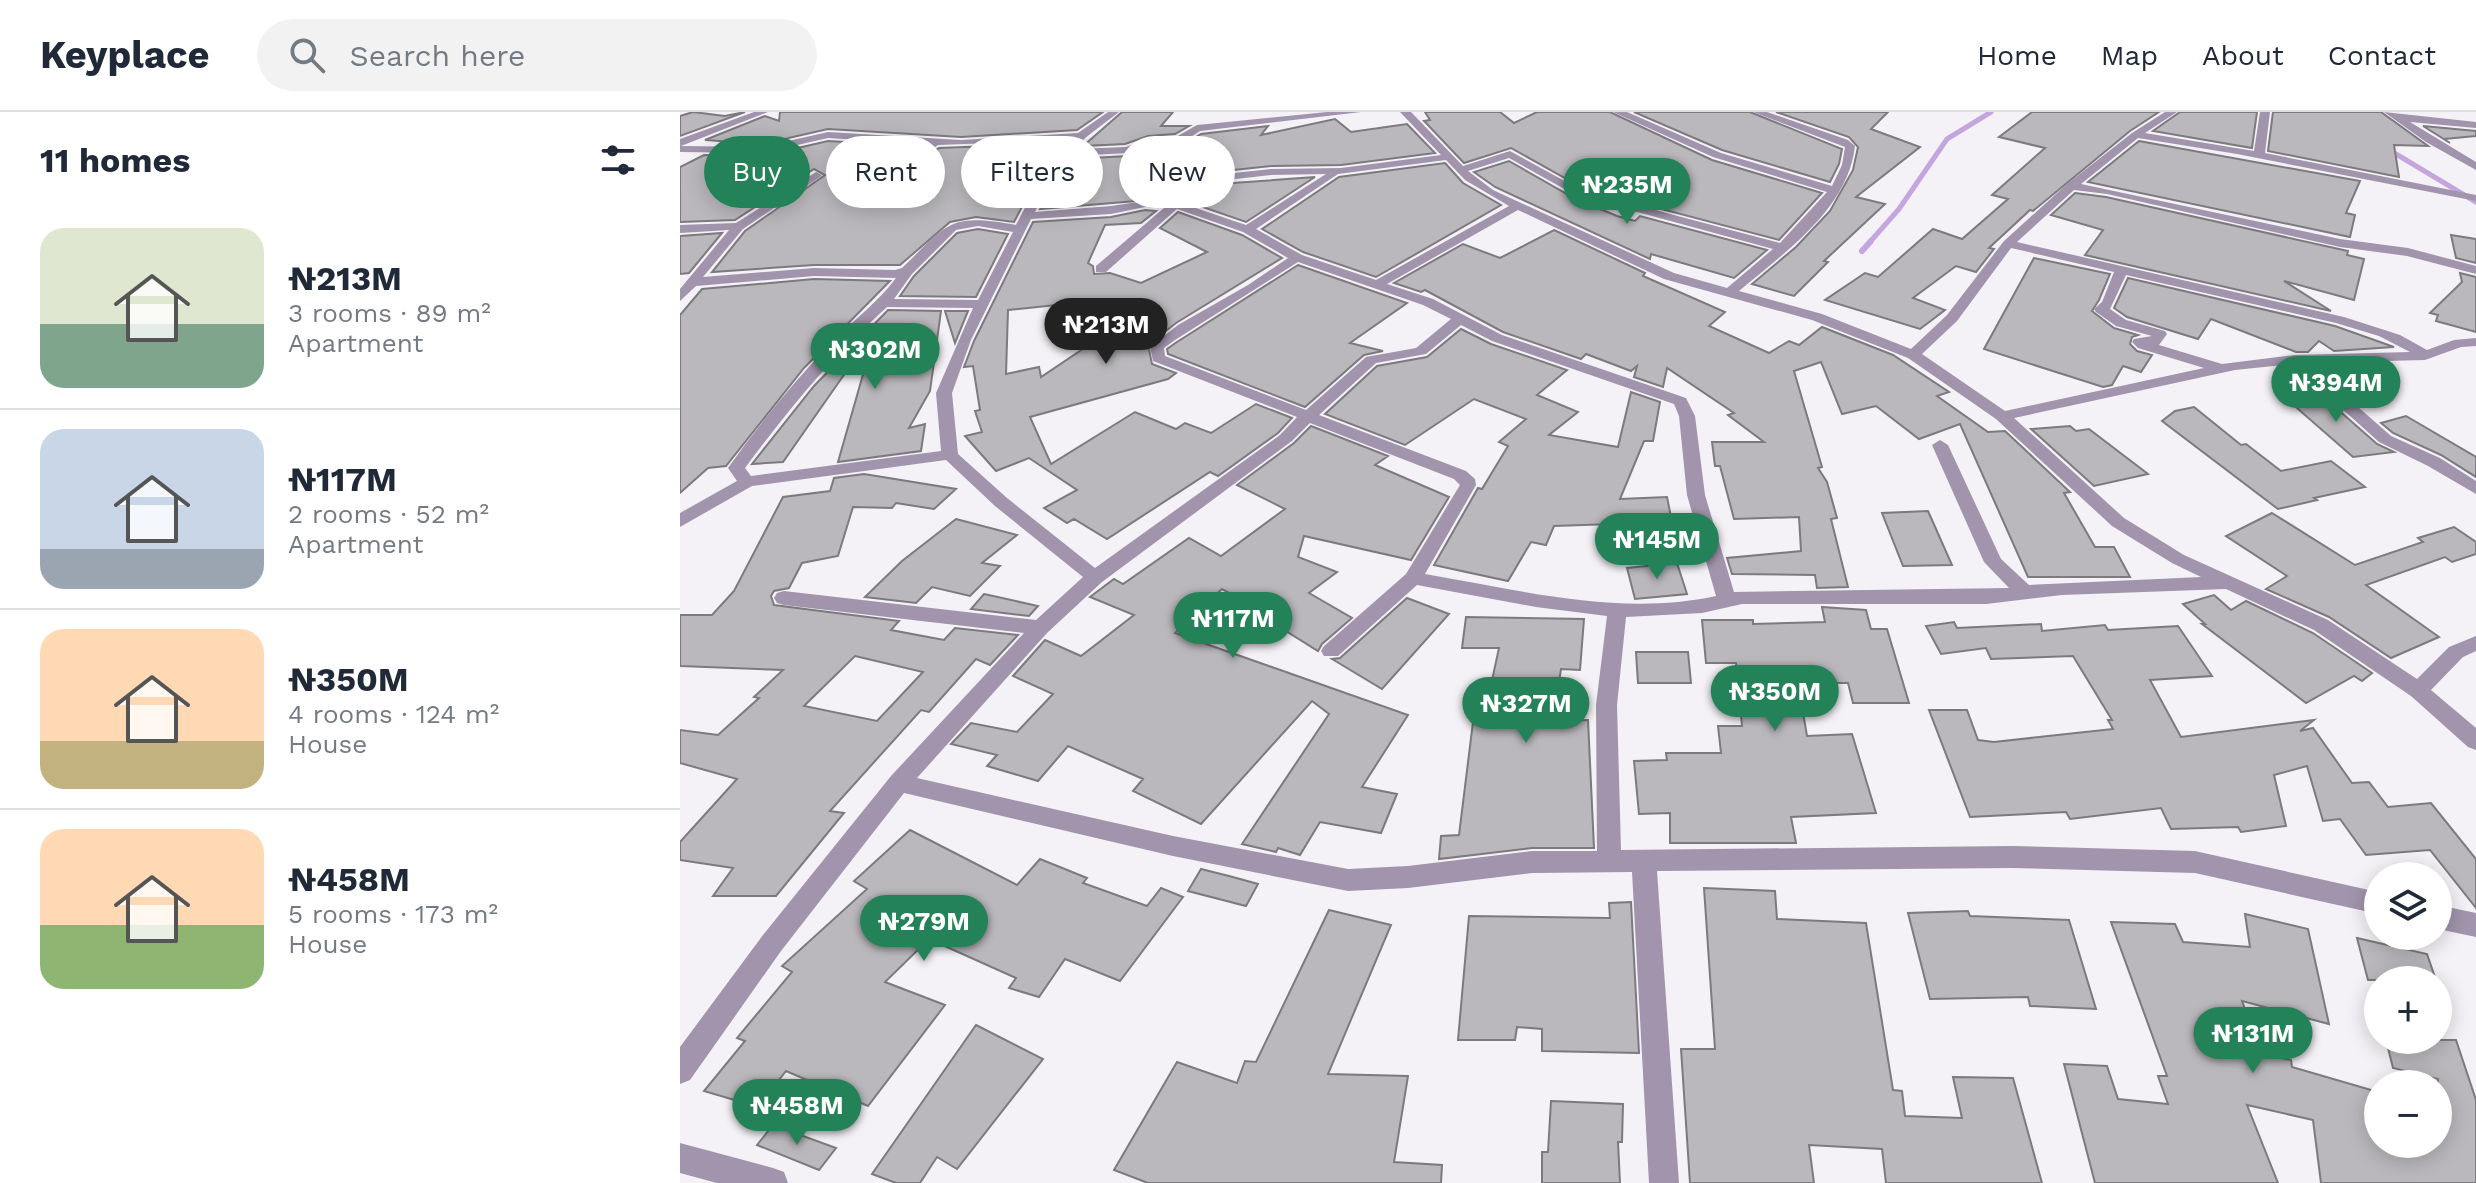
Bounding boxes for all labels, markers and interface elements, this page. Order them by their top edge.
search box [257,19,817,91]
text: Keyplace [40,33,209,77]
icon: search [285,33,329,77]
text: Search here [349,38,525,73]
text: Home [1977,39,2057,72]
text: Map [2101,39,2158,72]
text: About [2202,39,2284,72]
text: Contact [2328,39,2436,72]
chip: Buy [704,136,810,208]
chip: Rent [826,136,945,208]
chip: Filters [961,136,1103,208]
chip: New [1119,136,1235,208]
icon: filters [596,138,640,182]
text: 11 homes [40,140,190,180]
pin: ₦235M [1571,158,1683,226]
text: ₦235M [1581,169,1673,199]
text: ₦213M [288,258,402,298]
icon: home [104,260,200,356]
text: 3 rooms · 89 m² [288,298,491,328]
pin: ₦213M [1050,298,1162,366]
text: ₦213M [1062,309,1150,339]
pin: ₦302M [819,323,931,391]
text: Apartment [288,328,424,358]
text: ₦302M [829,334,921,364]
pin: ₦394M [2280,356,2392,424]
text: ₦394M [2289,367,2383,397]
text: ₦117M [288,459,397,499]
icon: home [104,461,200,557]
text: 2 rooms · 52 m² [288,499,489,529]
pin: ₦145M [1601,513,1713,581]
text: ₦145M [1613,524,1701,554]
text: Apartment [288,529,424,559]
pin: ₦117M [1177,592,1289,660]
text: ₦117M [1191,603,1275,633]
text: ₦350M [288,659,409,699]
icon: home [104,661,200,757]
pin: ₦350M [1719,665,1831,733]
text: ₦350M [1729,676,1821,706]
pin: ₦327M [1470,677,1582,745]
text: ₦327M [1480,688,1572,718]
text: 4 rooms · 124 m² [288,699,499,729]
text: House [288,729,367,759]
text: ₦458M [288,859,410,899]
icon: home [104,861,200,957]
map controls [2364,862,2452,1158]
button: layers [2364,862,2452,950]
pin: ₦279M [868,895,980,963]
text: 5 rooms · 173 m² [288,899,498,929]
text: ₦279M [878,906,970,936]
text: House [288,929,367,959]
button: + [2364,966,2452,1054]
pin: ₦131M [2197,1007,2309,1075]
text: ₦131M [2212,1018,2294,1048]
button: − [2364,1070,2452,1158]
pin: ₦458M [741,1079,853,1147]
text: ₦458M [750,1090,844,1120]

